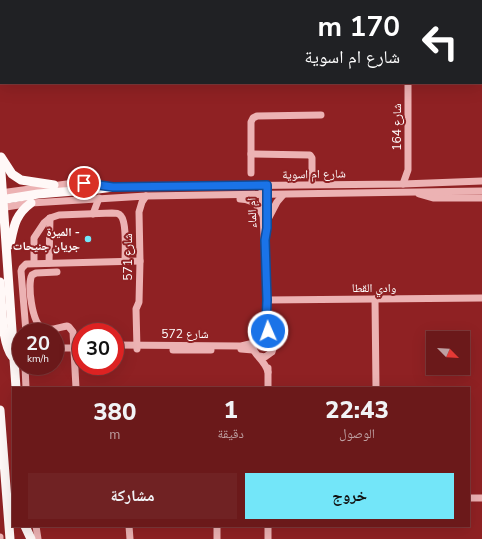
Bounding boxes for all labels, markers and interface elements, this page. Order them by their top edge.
text: 170 m [317,8,400,46]
icon: left [414,16,466,68]
text: شارع ام اسوية [305,45,400,69]
street label: شارع 164 [389,103,405,151]
street label: شارع ام اسوية [282,165,346,183]
pin [67,166,101,200]
icon: arrive [73,172,95,194]
street label: ام الماء [243,197,261,228]
place label: الميرة - جريان جنيحات [13,224,80,254]
street label: شارع 571 [120,233,136,281]
marker: الميرة - جريان جنيحات [83,234,93,244]
street label: وادي القطا [352,280,396,298]
position arrow [247,310,289,352]
speed limit sign: 30 [72,323,124,375]
street label: شارع 572 [161,326,209,342]
text: 20 [26,330,50,357]
north arrow [426,331,470,375]
map controls [426,331,470,375]
text: km/h [27,352,49,366]
text: 1 [223,394,238,426]
text: 22:43 [325,394,389,426]
text: 380 [93,396,136,428]
text: دقيقة [217,425,244,443]
text: الوصول [339,425,375,443]
text: m [109,426,120,444]
button: مشاركة [28,473,237,519]
button: خروج [245,473,454,519]

